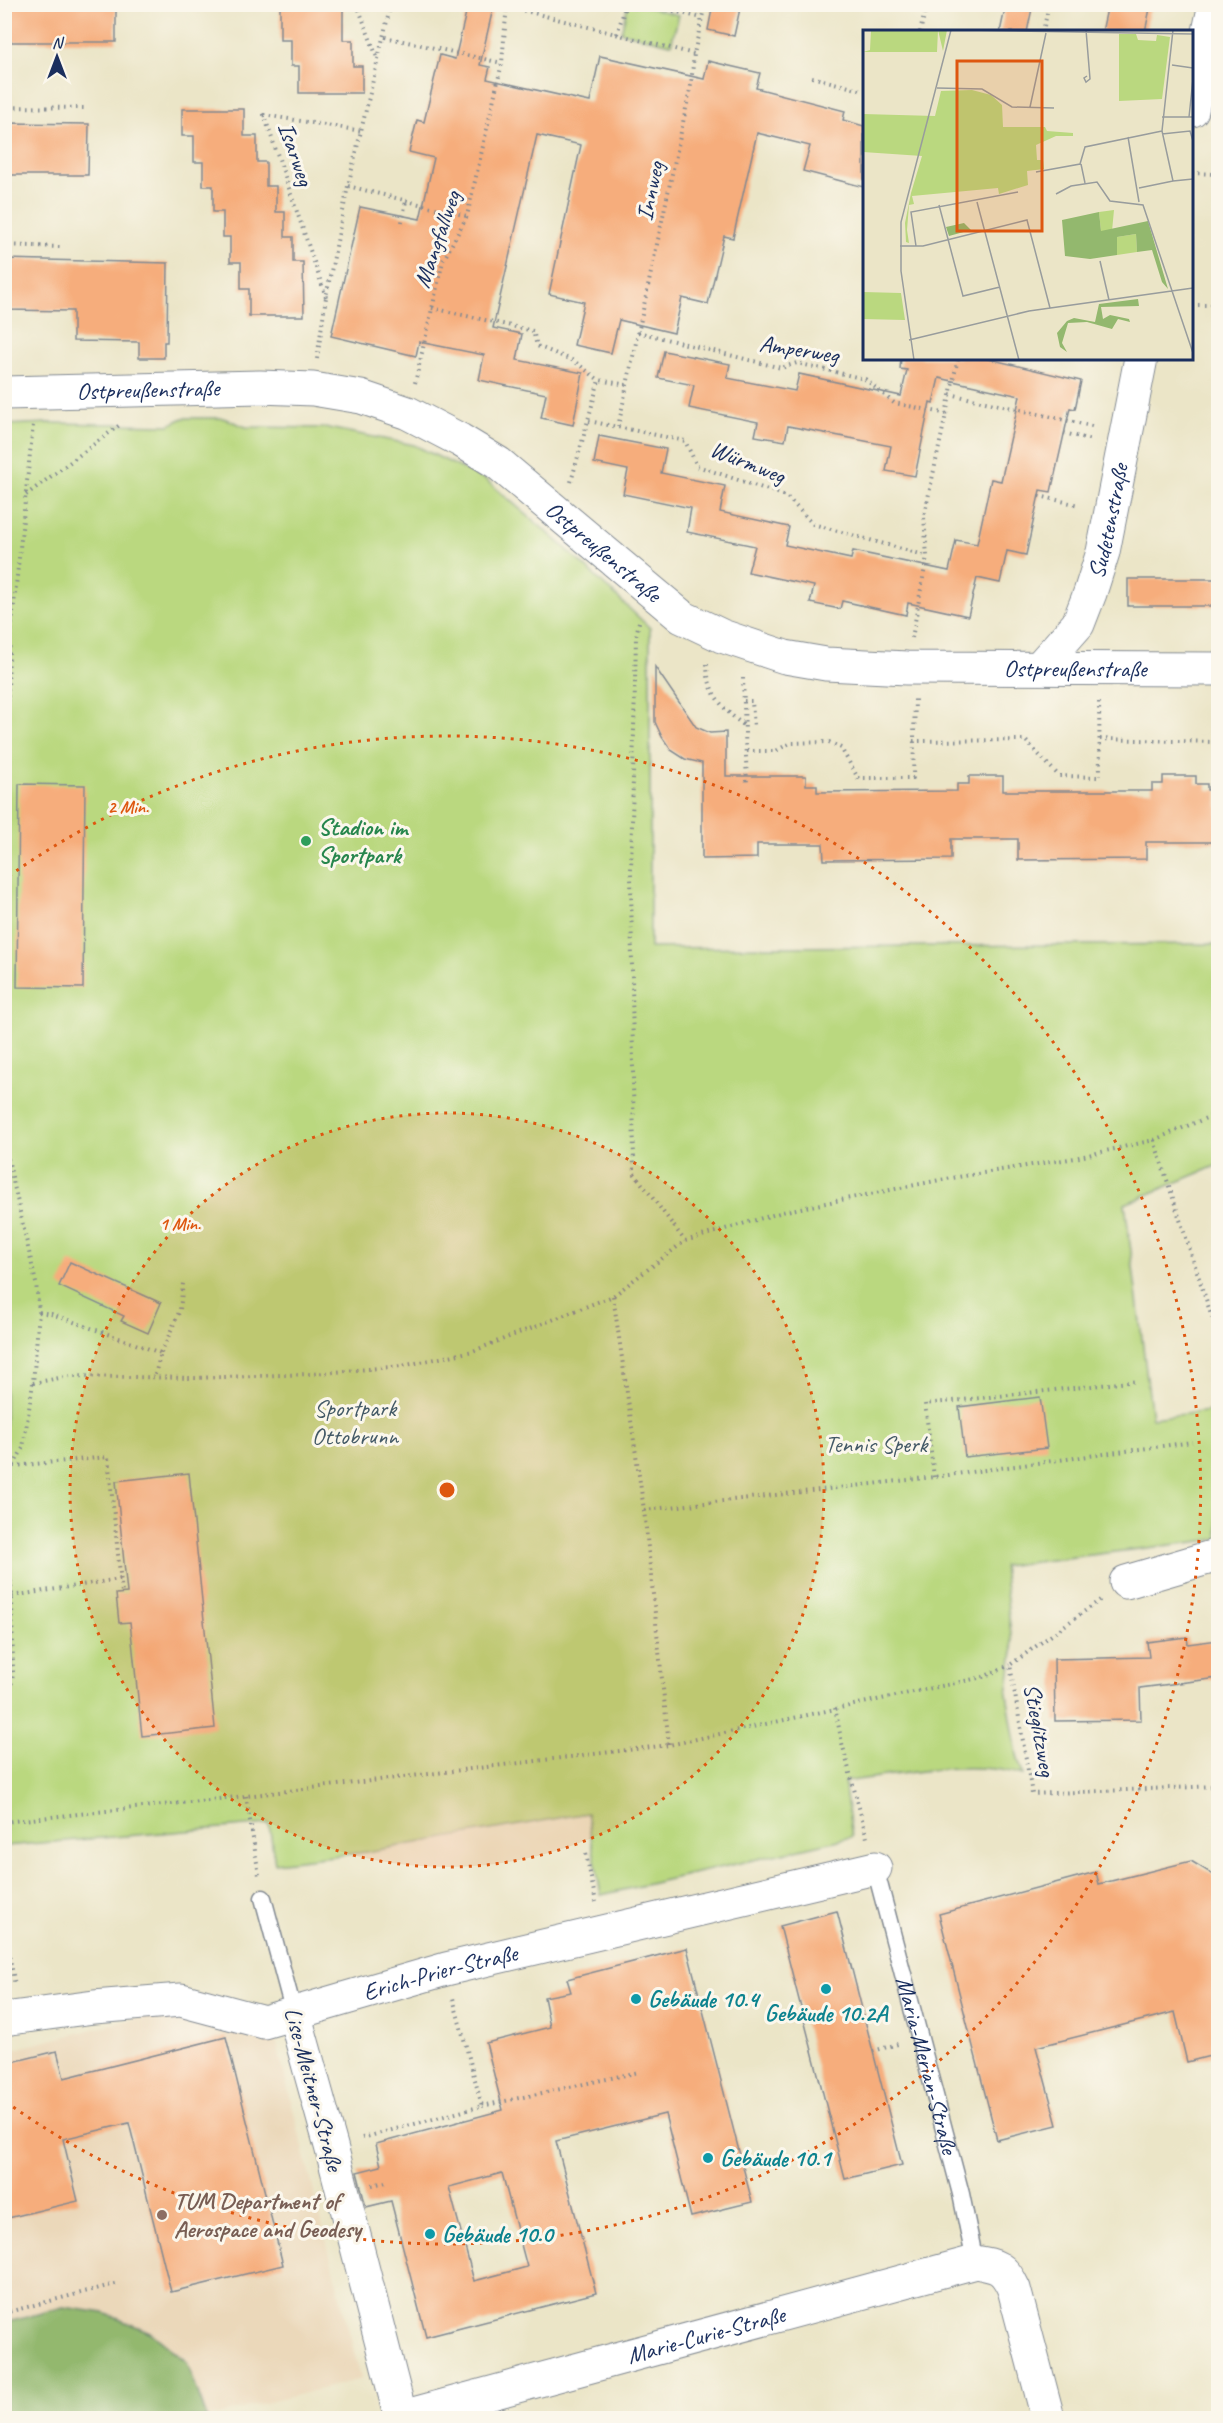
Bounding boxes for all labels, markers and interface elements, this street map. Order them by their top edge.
north arrow [27,27,87,87]
inset map [863,30,1193,360]
text: N [52,33,65,53]
street label: Isarweg [271,118,321,191]
street label: Innweg [629,157,671,223]
street label: Mangfallweg [406,185,468,291]
street label: Amperweg [757,328,843,370]
street label: Ostpreußenstraße [76,373,222,406]
street label: Würmweg [706,433,791,491]
street label: Sudetenstraße [1081,459,1135,582]
street label: Ostpreußenstraße [539,494,670,610]
street label: Ostpreußenstraße [1004,653,1149,684]
text: 2 Min. [107,796,149,818]
place label: Stadion im Sportpark [318,812,410,870]
marker: Stadion im Sportpark [299,834,313,848]
text: 1 Min. [159,1213,201,1235]
park label: Sportpark Ottobrunn [312,1393,399,1451]
park label: Tennis Sperk [825,1429,930,1459]
centre of rings [437,1480,457,1500]
street label: Stieglitzweg [1017,1681,1063,1780]
street label: Erich-Prier-Straße [359,1937,522,2007]
street label: Maria-Merian-Straße [889,1973,965,2159]
marker: Gebäude 10.2A [819,1982,833,1996]
place label: Gebäude 10.4 [648,1984,762,2014]
marker: Gebäude 10.4 [629,1992,643,2006]
place label: Gebäude 10.2A [765,1998,889,2028]
street label: Lise-Meitner-Straße [278,2004,351,2176]
place label: Gebäude 10.1 [720,2143,834,2173]
marker: Gebäude 10.1 [701,2151,715,2165]
place label: TUM Department of Aerospace and Geodesy [174,2186,364,2244]
marker: TUM Department of Aerospace and Geodesy [155,2208,169,2222]
place label: Gebäude 10.0 [442,2219,555,2249]
marker: Gebäude 10.0 [423,2227,437,2241]
street label: Marie-Curie-Straße [624,2299,790,2371]

